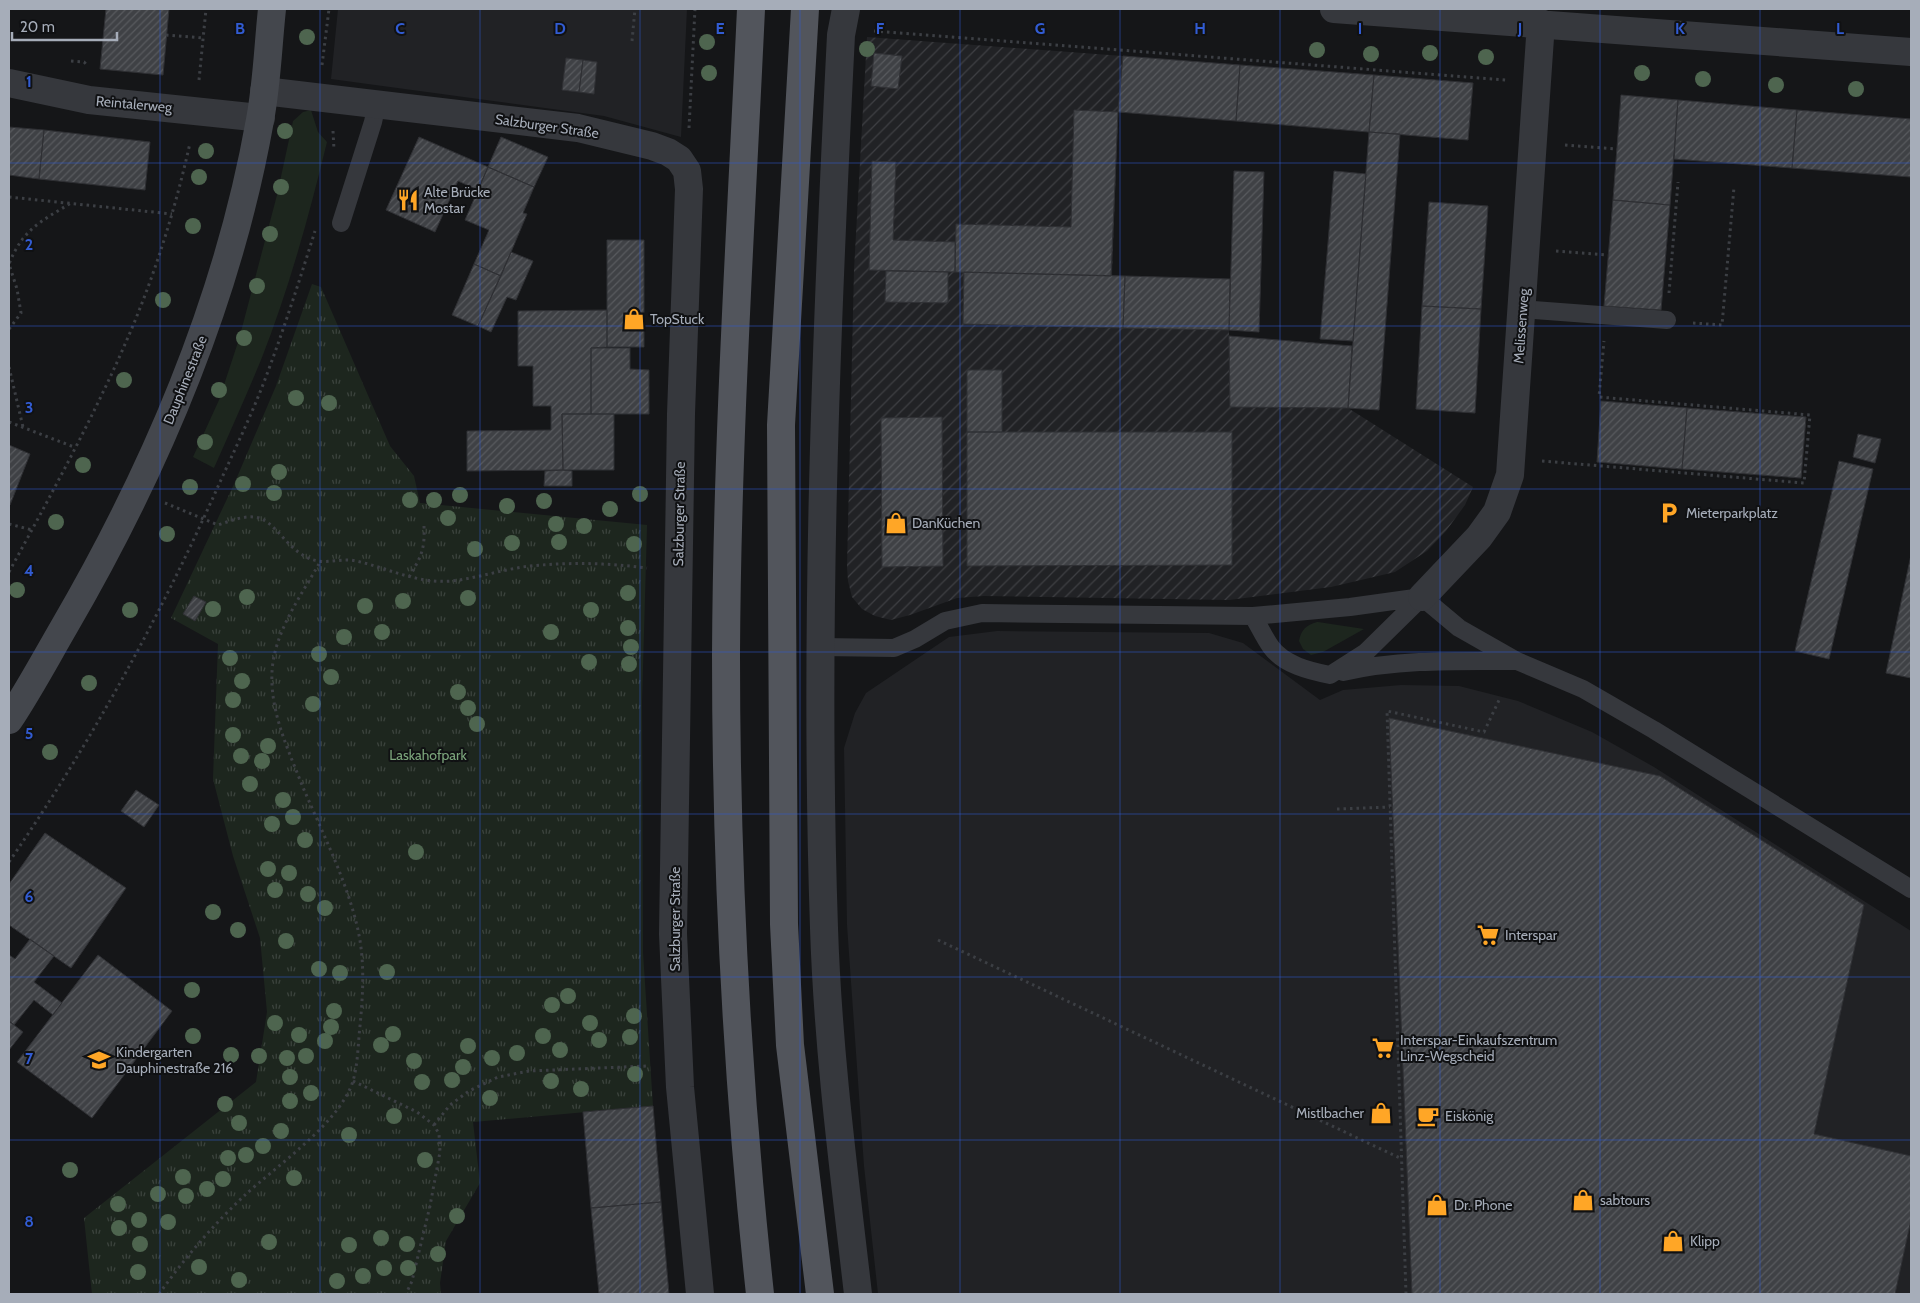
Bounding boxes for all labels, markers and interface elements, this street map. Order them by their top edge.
scale bar [12,10,118,42]
text: 20 m [20,18,55,36]
text: B [235,19,245,38]
text: C [395,19,405,38]
text: D [554,19,566,38]
text: E [715,19,725,38]
text: F [876,19,885,38]
text: G [1035,19,1045,38]
text: H [1194,19,1206,38]
text: I [1358,19,1362,38]
text: J [1517,19,1522,38]
text: K [1675,19,1685,38]
text: L [1836,19,1844,38]
text: 1 [26,72,32,91]
street label: Reintalerweg [95,92,174,116]
street label: Salzburger Straße [494,110,600,142]
place label: Alte Brücke Mostar [424,183,490,217]
restaurant icon: Alte Brücke Mostar [395,187,421,213]
text: 2 [25,235,33,254]
street label: Melissenweg [1509,287,1533,364]
shop icon: TopStuck [621,306,647,332]
place label: TopStuck [650,310,705,328]
street label: Dauphinestraße [159,333,211,427]
text: 3 [25,398,33,417]
street label: Salzburger Straße [669,461,689,567]
parking icon: Mieterparkplatz [1656,500,1682,526]
place label: Mieterparkplatz [1686,504,1778,522]
shop icon: DanKüchen [883,510,909,536]
place label: DanKüchen [912,514,980,532]
text: 4 [24,561,34,580]
text: 5 [25,724,33,743]
park label: Laskahofpark [389,746,467,764]
street label: Salzburger Straße [666,867,684,971]
text: 6 [25,887,34,906]
supermarket icon: Interspar [1475,922,1501,948]
place label: Interspar [1505,926,1558,944]
place label: Interspar-Einkaufszentrum Linz-Wegscheid [1400,1031,1557,1065]
supermarket icon: Interspar-Einkaufszentrum Linz-Wegscheid [1370,1035,1396,1061]
place label: Kindergarten Dauphinestraße 216 [116,1043,233,1077]
school or university icon: Kindergarten Dauphinestraße 216 [86,1047,112,1073]
text: 7 [25,1049,34,1068]
shop icon: Mistlbacher [1368,1100,1394,1126]
cafe icon: Eiskönig [1415,1103,1441,1129]
place label: Mistlbacher [1296,1104,1365,1122]
place label: Eiskönig [1445,1107,1494,1125]
shop icon: sabtours [1570,1187,1596,1213]
place label: sabtours [1600,1191,1650,1209]
shop icon: Dr. Phone [1424,1192,1450,1218]
place label: Dr. Phone [1454,1196,1512,1214]
text: 8 [24,1212,34,1231]
shop icon: Klipp [1660,1228,1686,1254]
place label: Klipp [1690,1232,1720,1250]

